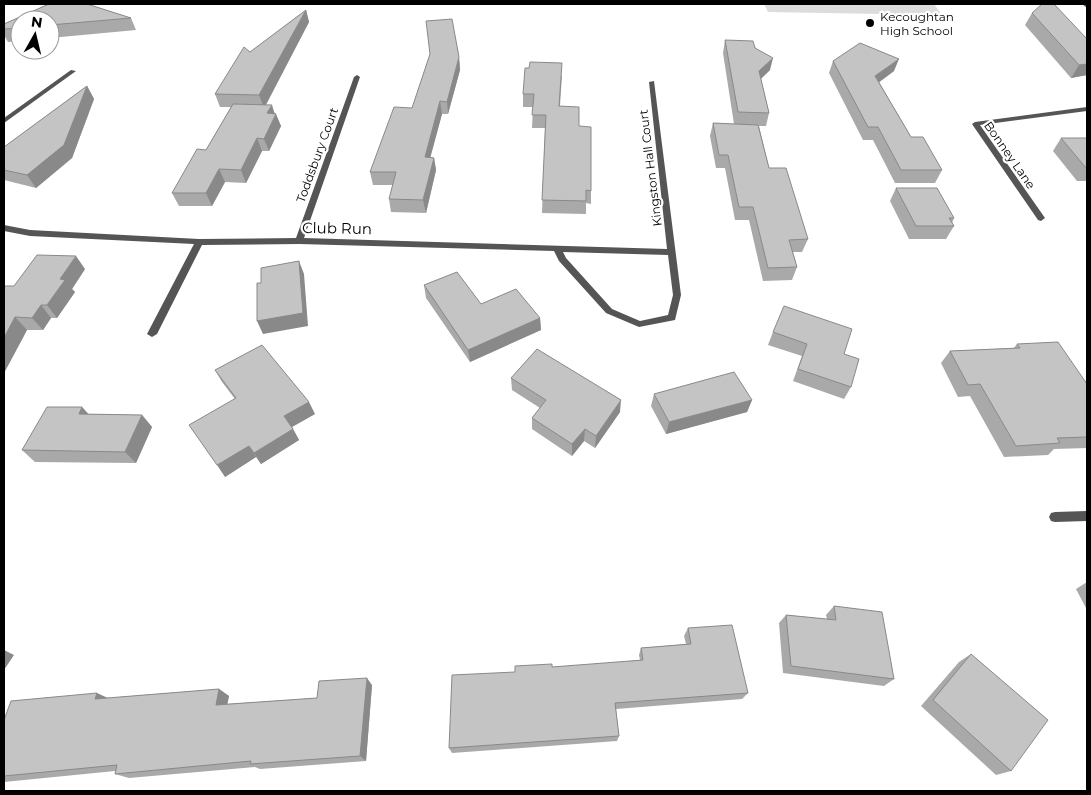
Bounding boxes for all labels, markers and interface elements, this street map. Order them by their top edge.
place label: Kecoughtan High School [880,9,954,38]
north arrow [10,10,60,60]
text: N [30,12,44,32]
marker: Kecoughtan High School [864,17,876,29]
street label: Toddsbury Court [293,105,341,205]
street label: Kingston Hall Court [635,109,665,227]
street label: Bonney Lane [981,118,1039,192]
street label: Club Run [302,218,372,238]

